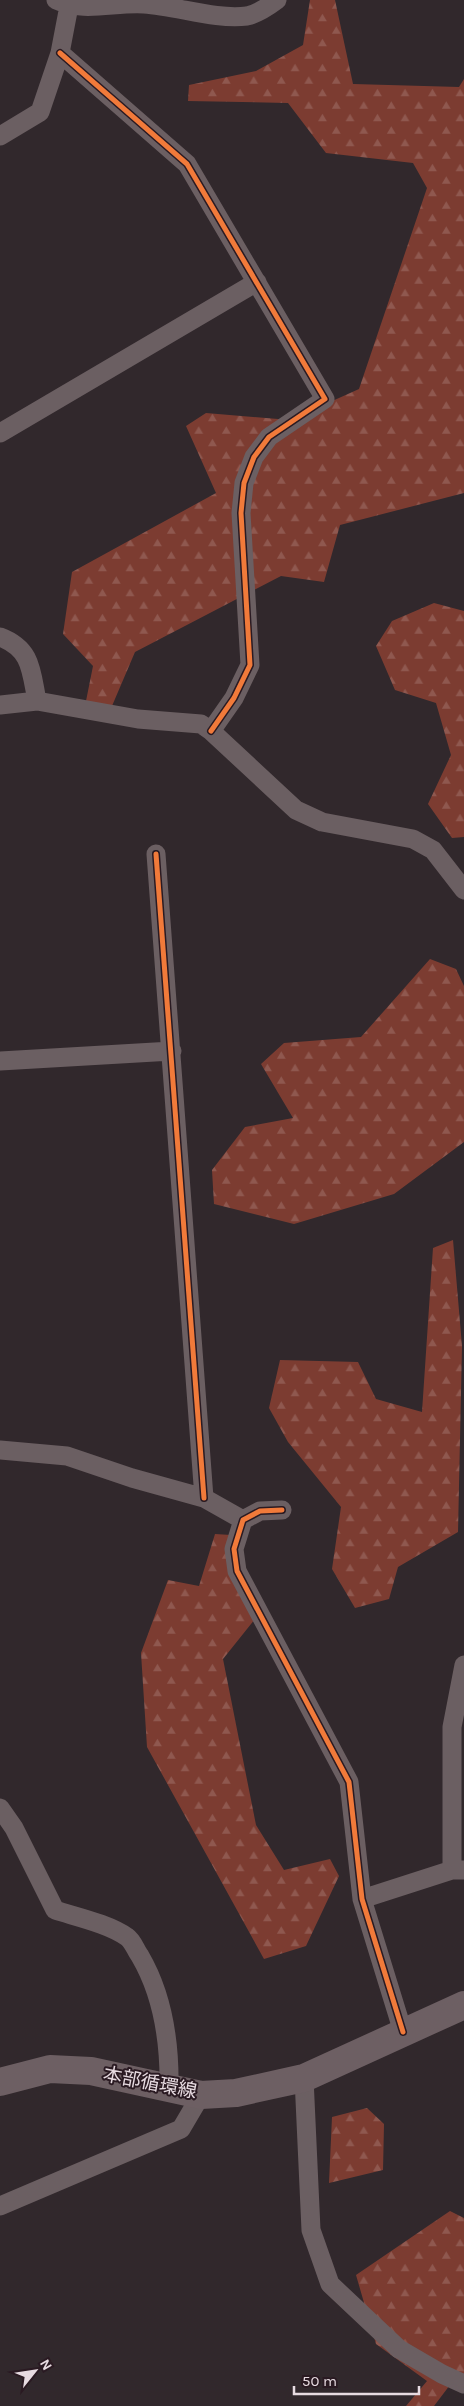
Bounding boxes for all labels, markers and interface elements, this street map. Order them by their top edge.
street label: 本部循環線 [101,2063,199,2103]
north arrow [10,2346,60,2396]
text: N [36,2356,56,2373]
scale bar [294,2364,419,2396]
text: 50 m [302,2372,337,2390]

